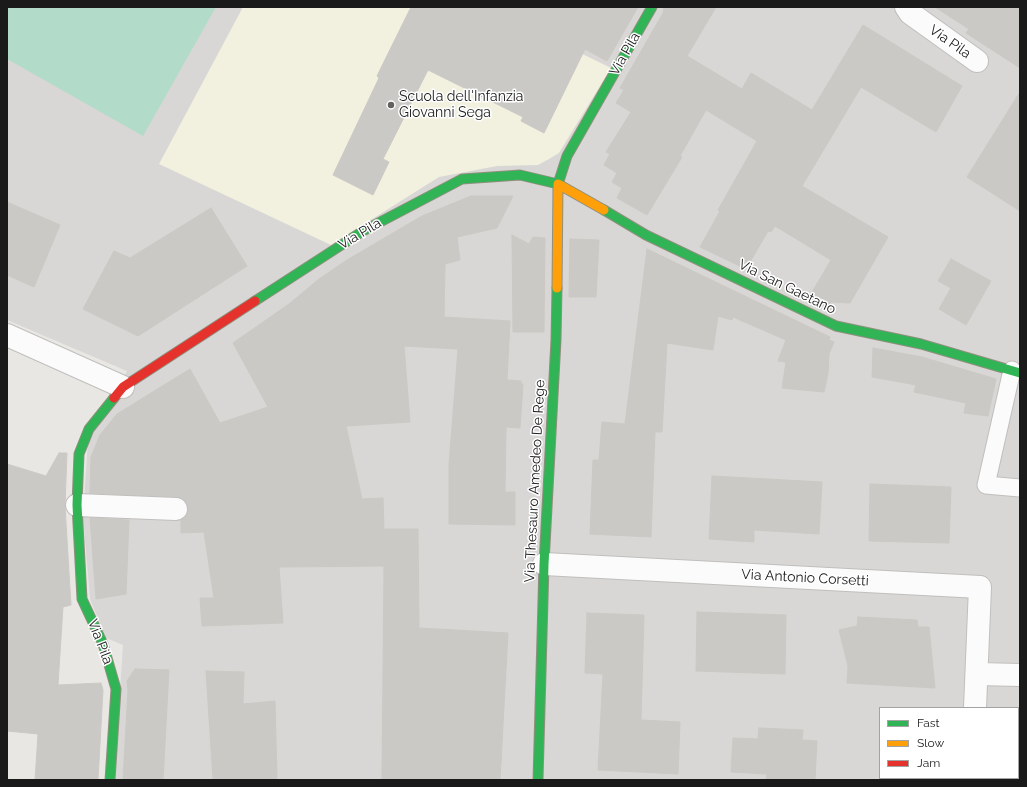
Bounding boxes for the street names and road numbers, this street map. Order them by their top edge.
street label: Via Pila [926,22,974,62]
street label: Via Pila [606,29,644,79]
street label: Via Pila [336,215,384,253]
street label: Via San Gaetano [736,256,838,318]
street label: Via Thesauro Amedeo De Rege [521,379,549,583]
street label: Via Antonio Corsetti [741,566,869,590]
street label: Via Pila [84,617,116,667]

